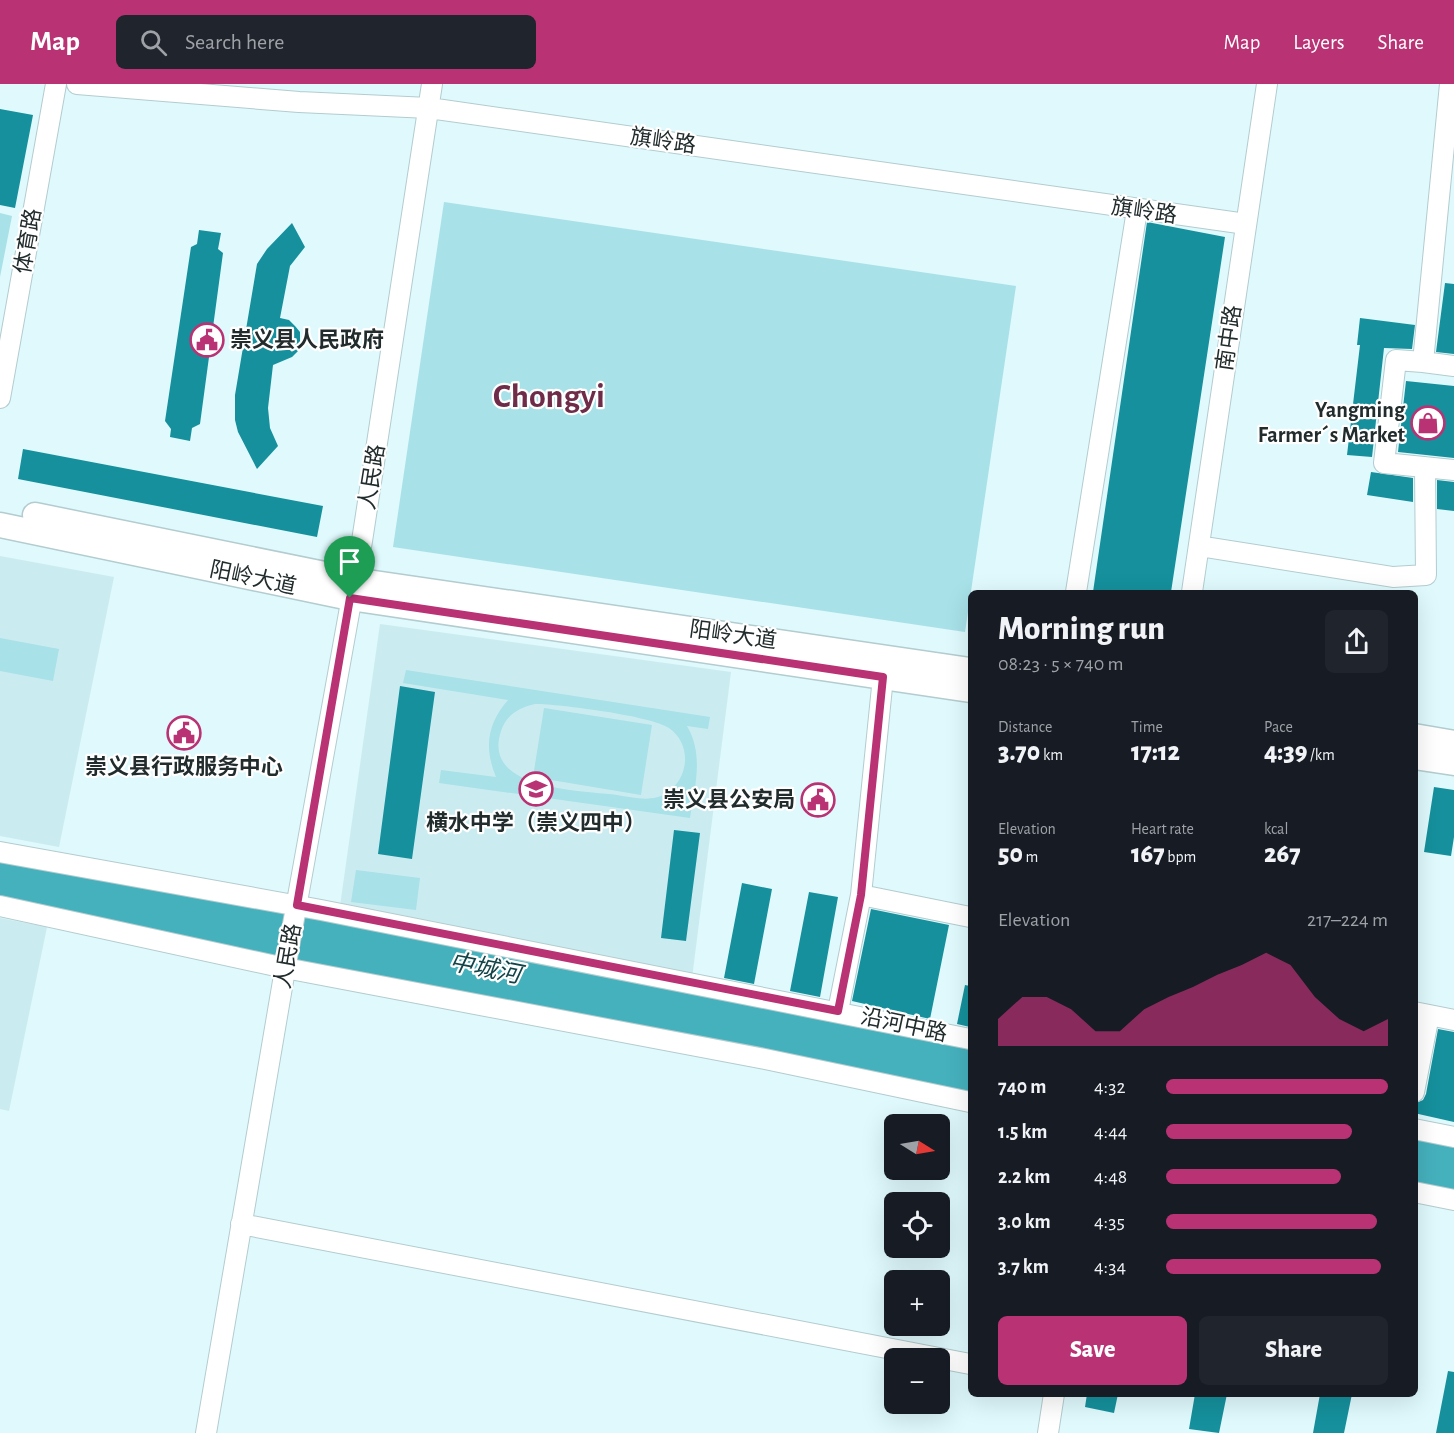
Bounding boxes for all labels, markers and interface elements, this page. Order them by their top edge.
search box [116,15,536,69]
icon: search [137,26,170,59]
text: Map [30,28,80,56]
text: Search here [185,31,284,53]
text: Map [1224,32,1260,53]
text: Layers [1293,32,1344,53]
text: Share [1377,32,1424,53]
street label: 旗岭路 [629,125,697,156]
street label: 旗岭路 [1110,195,1178,226]
street label: 体育路 [10,206,45,275]
street label: 南中路 [1213,304,1244,372]
public building icon: 崇义县人民政府 [189,322,225,358]
place label: 崇义县人民政府 [230,328,384,351]
district label: Chongyi [493,380,605,414]
place label: Yangming Farmer´s Market [1258,399,1406,446]
shop icon: Yangming Farmer´s Market [1410,405,1446,441]
street label: 人民路 [355,443,388,511]
pin [324,536,375,598]
icon: arrive [333,545,366,578]
street label: 阳岭大道 [208,557,299,598]
button: share [1325,610,1388,673]
text: Morning run [998,613,1165,646]
street label: 阳岭大道 [688,617,778,652]
text: 08:23 · 5 × 740 m [998,654,1124,674]
public building icon: 崇义县行政服务中心 [166,715,202,751]
text: Distance [998,719,1052,735]
text: Time [1131,719,1163,735]
text: Pace [1264,719,1293,735]
text: 3.70 [998,739,1040,765]
text: 17:12 [1131,739,1180,765]
text: 4:39 [1264,739,1307,765]
text: km [1040,747,1063,763]
text: /km [1307,747,1335,763]
place label: 崇义县行政服务中心 [85,755,283,778]
school or university icon: 横水中学（崇义四中） [518,771,554,807]
public building icon: 崇义县公安局 [800,782,836,818]
place label: 崇义县公安局 [663,788,795,811]
place label: 横水中学（崇义四中） [426,811,646,834]
text: Elevation [998,821,1056,837]
text: Heart rate [1131,821,1194,837]
text: kcal [1264,821,1288,837]
text: 50 [998,841,1023,867]
text: 167 [1131,841,1165,867]
text: 267 [1264,841,1301,867]
text: m [1023,849,1038,865]
text: bpm [1165,849,1196,865]
text: Elevation [998,910,1070,930]
text: 217–224 m [1307,910,1388,930]
street label: 人民路 [270,921,305,990]
water label: 中城河 [447,948,527,988]
street label: 沿河中路 [859,1004,950,1045]
text: 740 m [998,1077,1046,1097]
text: 4:32 [1094,1077,1126,1097]
north arrow [884,1114,950,1180]
map controls [884,1114,950,1414]
text: 1.5 km [998,1122,1047,1142]
text: 4:44 [1094,1122,1127,1142]
text: 2.2 km [998,1167,1050,1187]
text: 4:48 [1094,1167,1127,1187]
button: locate [884,1192,950,1258]
text: 3.0 km [998,1212,1051,1232]
text: 4:35 [1094,1212,1125,1232]
text: 3.7 km [998,1257,1049,1277]
text: 4:34 [1094,1257,1126,1277]
button: + [884,1270,950,1336]
button: Save [998,1316,1187,1385]
button: Share [1199,1316,1388,1385]
button: − [884,1348,950,1414]

